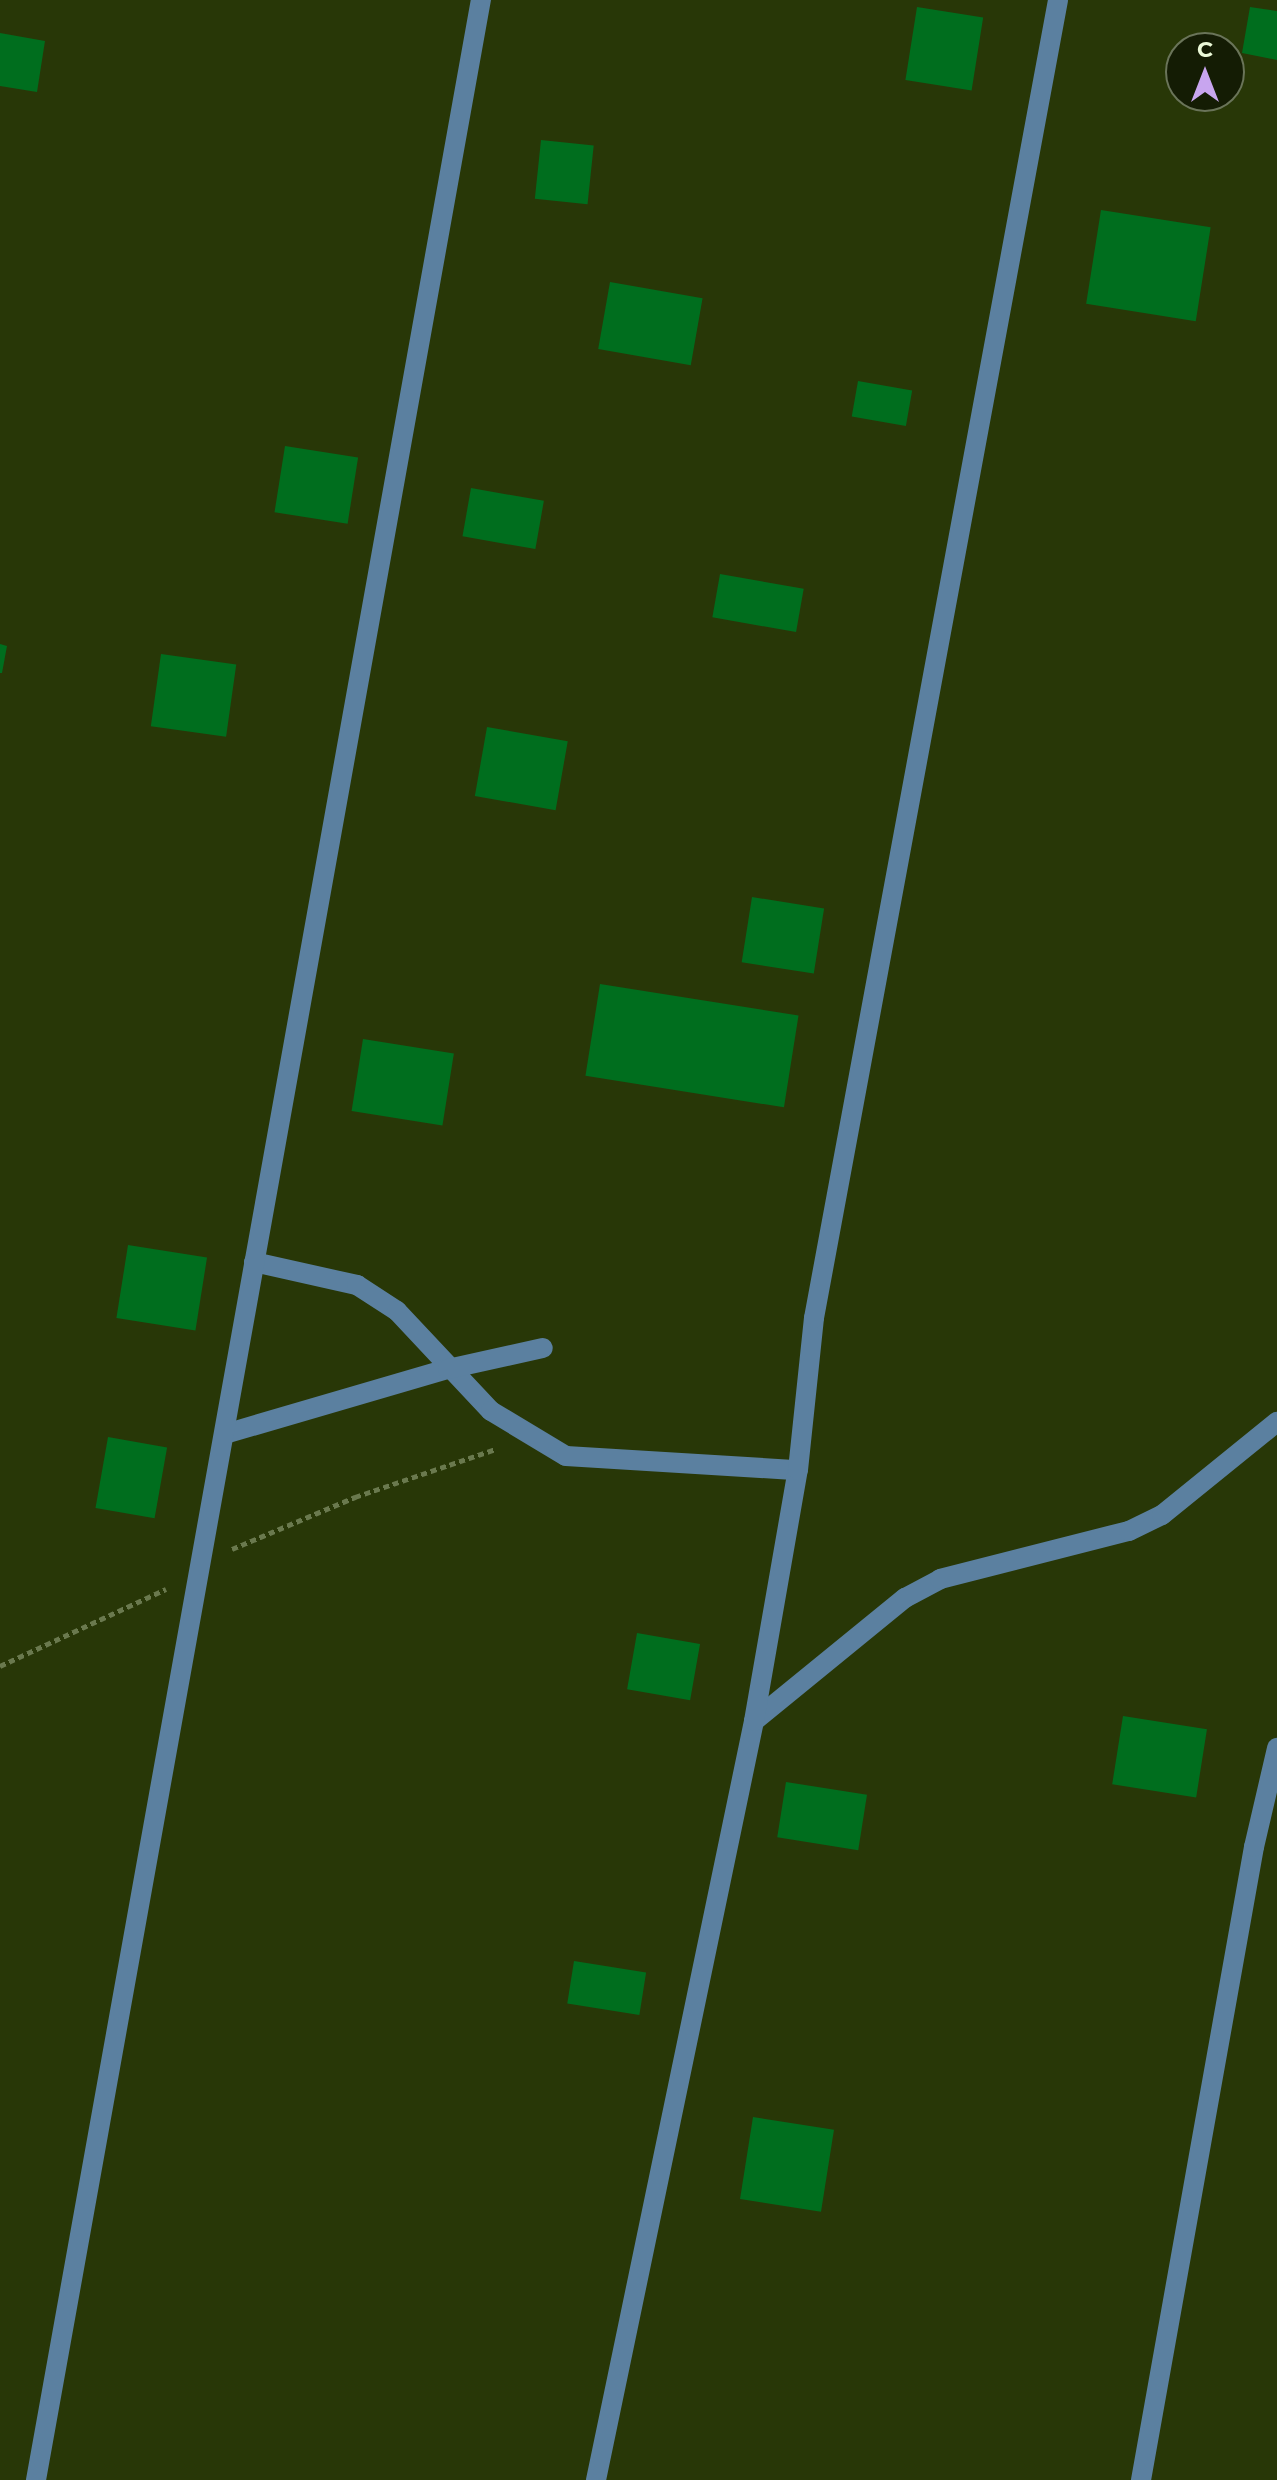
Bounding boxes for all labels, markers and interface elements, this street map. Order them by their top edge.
north arrow [1165,32,1245,112]
text: С [1197,36,1213,63]

